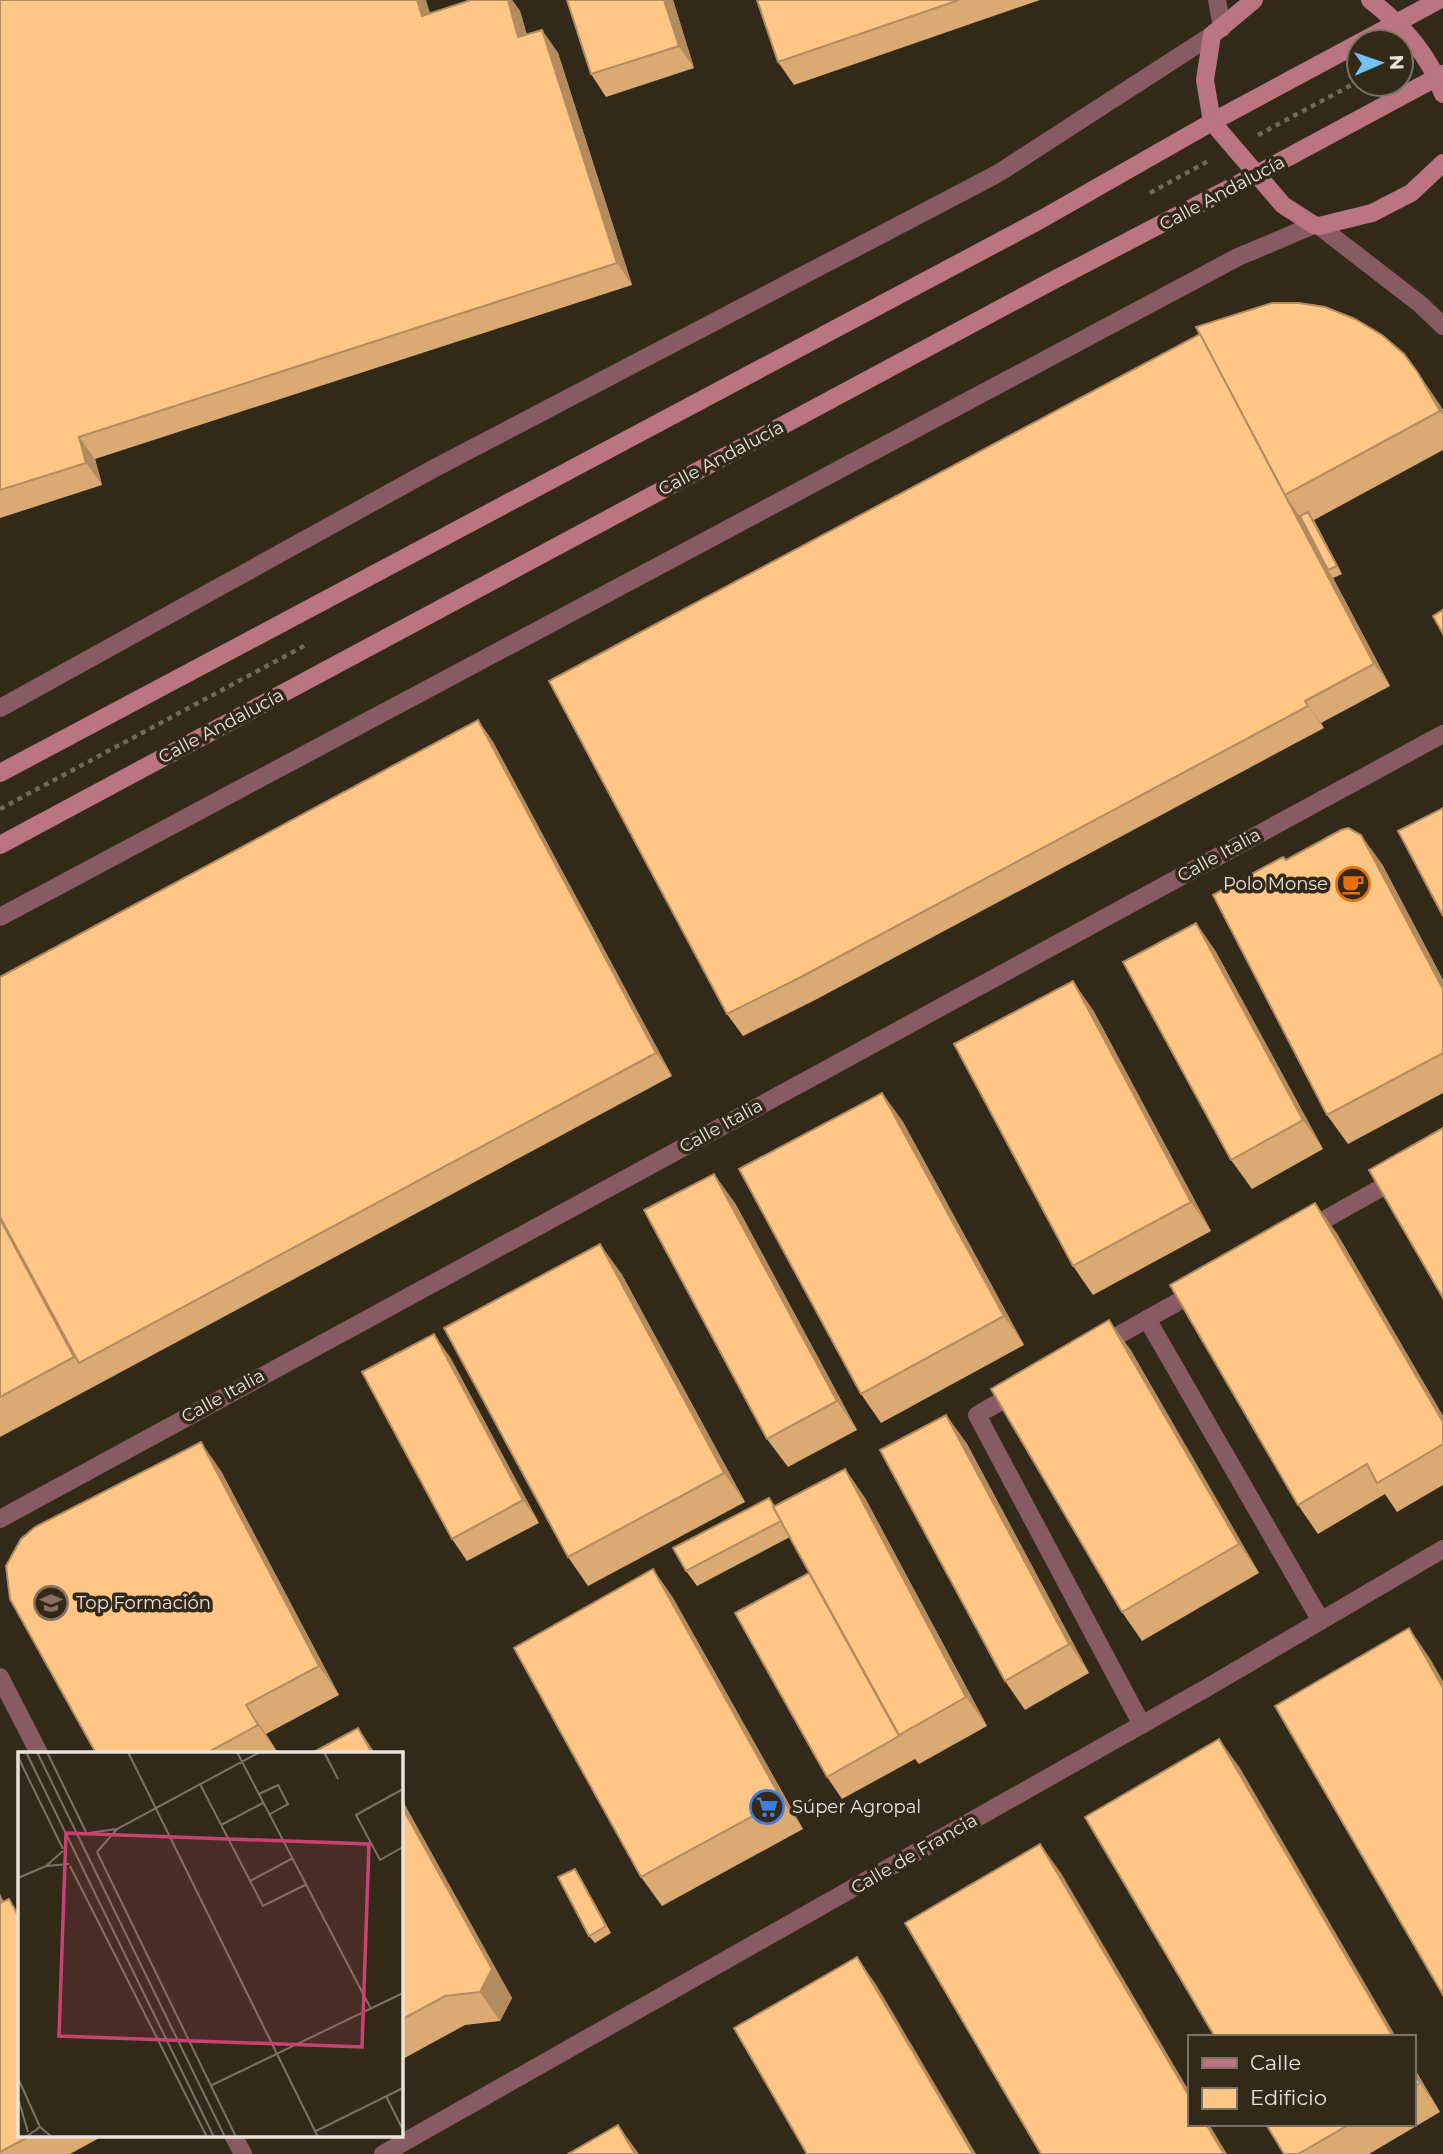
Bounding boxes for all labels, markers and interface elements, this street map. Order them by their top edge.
north arrow [1345,28,1415,98]
text: N [1385,54,1408,71]
street label: Calle Andalucía [1156,151,1288,235]
street label: Calle Andalucía [655,416,787,500]
street label: Calle Andalucía [155,684,287,768]
street label: Calle Italia [1174,823,1264,887]
cafe icon: Polo Monse [1334,865,1372,903]
place label: Polo Monse [1223,873,1328,895]
street label: Calle Italia [676,1094,766,1158]
street label: Calle Italia [178,1364,268,1428]
school or university icon: Top Formación [32,1584,70,1622]
place label: Top Formación [76,1592,211,1614]
inset map [18,1752,402,2136]
supermarket icon: Súper Agropal [748,1788,786,1826]
place label: Súper Agropal [792,1796,921,1818]
street label: Calle de Francia [847,1809,981,1899]
legend [1188,2035,1415,2126]
text: Calle [1250,2050,1301,2075]
text: Edificio [1250,2085,1327,2110]

